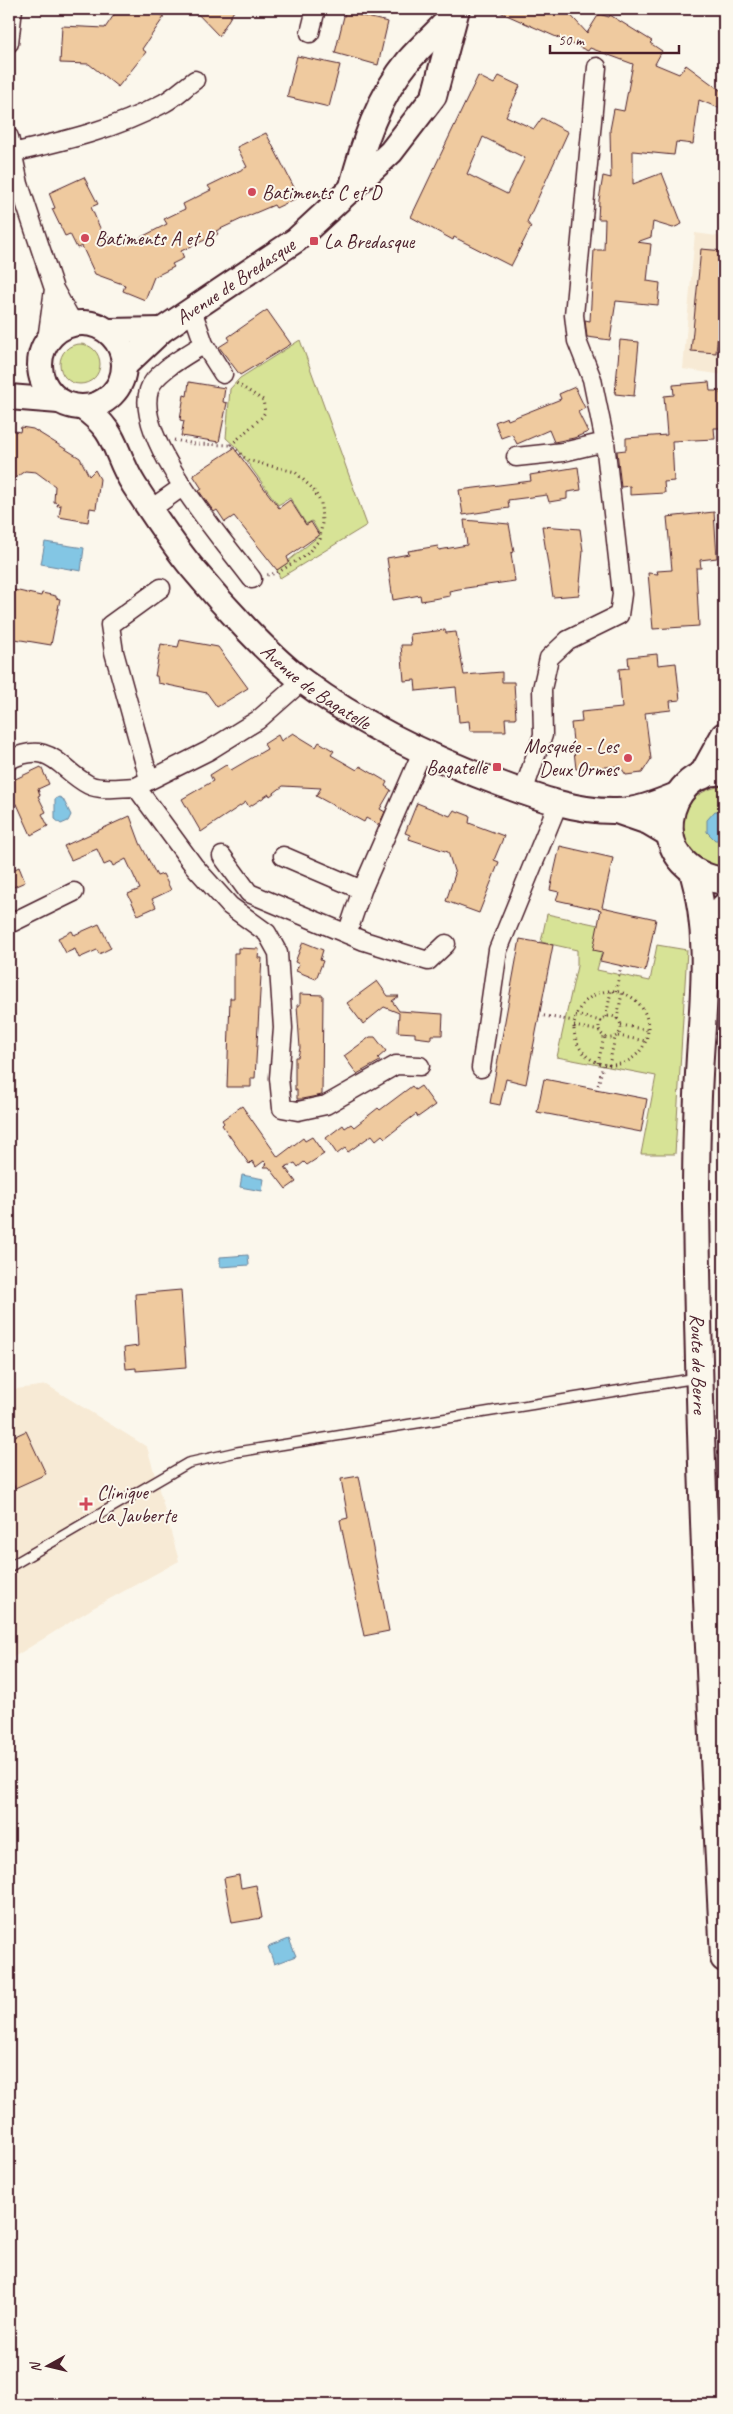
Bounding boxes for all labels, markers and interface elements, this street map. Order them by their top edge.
scale bar [550,22,679,54]
text: 50 m [558,31,585,50]
place label: Batiments C et D [262,180,383,205]
marker: Batiments C et D [246,186,258,198]
place label: Batiments A et B [95,226,215,251]
place label: La Bredasque [324,229,416,254]
street label: Avenue de Bredasque [171,231,301,330]
marker: Batiments A et B [79,232,91,244]
marker: La Bredasque [308,235,320,247]
street label: Avenue de Bagatelle [256,638,376,736]
place label: Mosquée - Les Deux Ormes [524,734,620,782]
marker: Mosquée - Les Deux Ormes [622,752,634,764]
place label: Bagatelle [426,755,488,780]
marker: Bagatelle [491,761,503,773]
street label: Route de Berre [685,1313,713,1416]
place label: Clinique La Jauberte [97,1480,178,1528]
marker: Clinique La Jauberte [79,1497,93,1511]
north arrow [22,2342,72,2392]
text: N [26,2360,45,2373]

